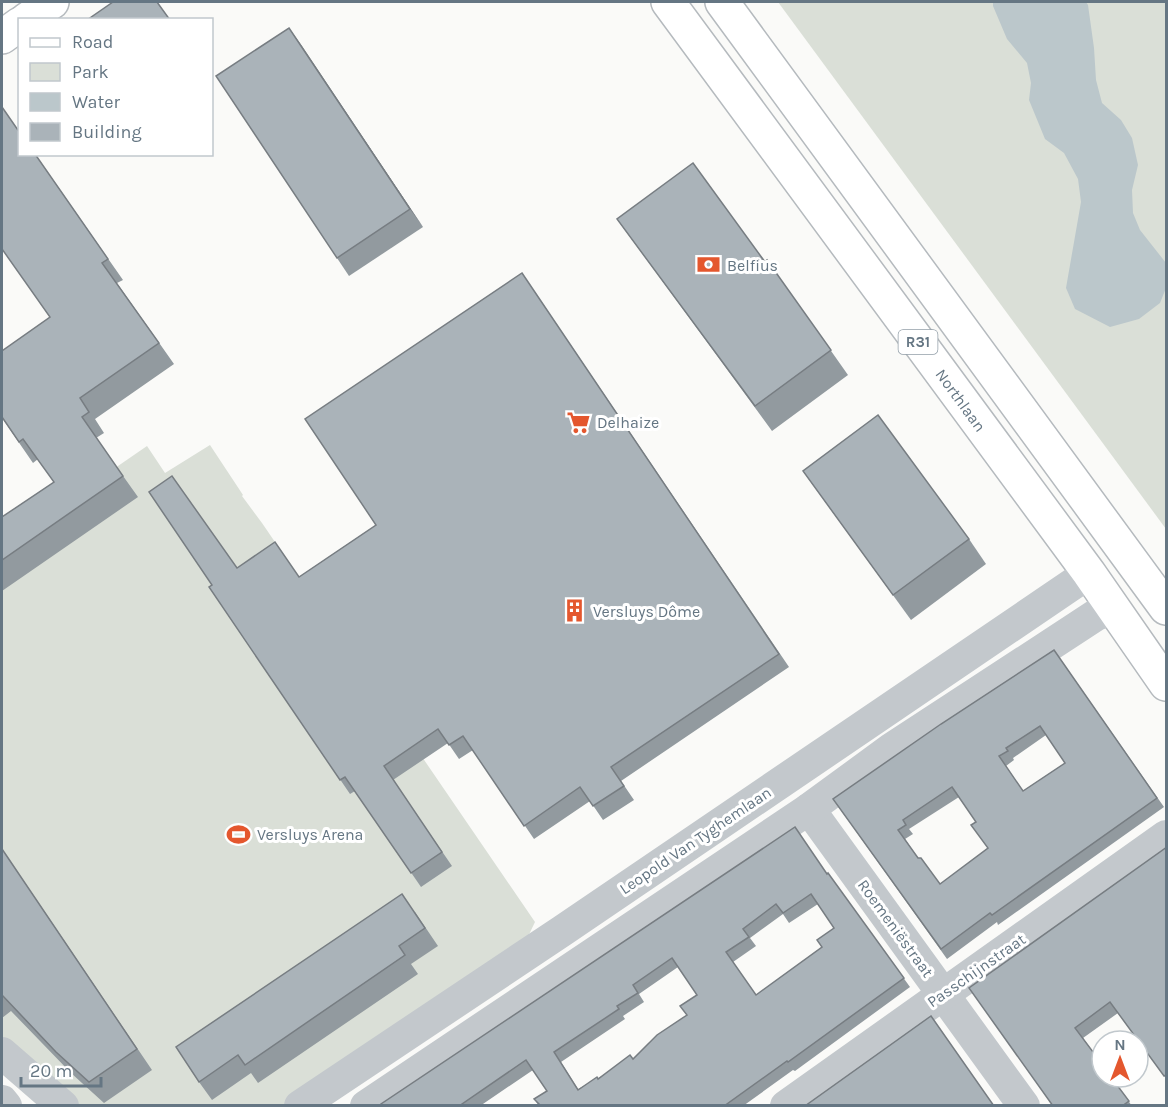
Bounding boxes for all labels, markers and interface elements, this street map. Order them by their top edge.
legend [18,18,213,156]
text: Road [72,31,113,53]
text: Park [72,61,109,83]
text: Water [72,91,120,113]
text: Building [72,121,142,143]
bank icon: Belfius [696,252,722,278]
place label: Belfius [727,256,778,275]
road number: R31 [898,330,938,354]
street label: Northlaan [931,365,990,435]
supermarket icon: Delhaize [566,409,592,435]
place label: Delhaize [597,413,659,432]
building icon: Versluys Dôme [562,598,588,624]
place label: Versluys Dôme [593,602,700,621]
street label: Leopold Van Tyghemlaan [616,783,775,898]
sports icon: Versluys Arena [226,821,252,847]
place label: Versluys Arena [257,825,363,844]
street label: Roemeniëstraat [854,876,938,981]
street label: Passchijnstraat [923,929,1029,1011]
north arrow [1090,1029,1150,1089]
text: N [1114,1035,1126,1054]
scale bar [21,1050,100,1088]
text: 20 m [30,1060,72,1082]

